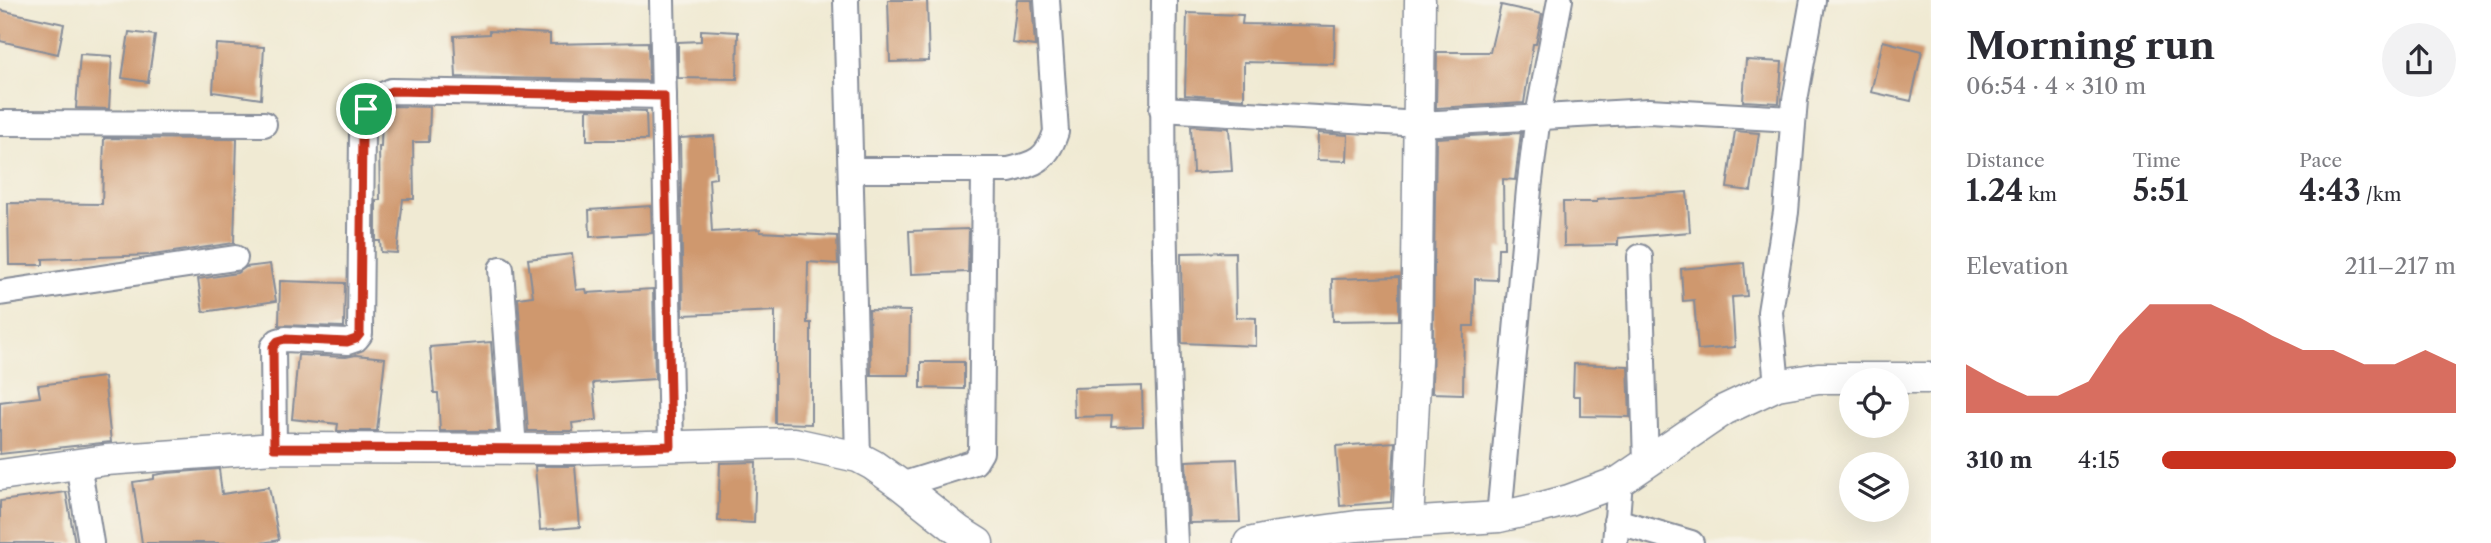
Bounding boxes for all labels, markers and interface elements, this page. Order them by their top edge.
text: Morning run [1966,22,2215,69]
button: share [2382,23,2456,97]
text: 06:54 · 4 × 310 m [1966,72,2146,100]
pin [336,79,396,139]
icon: arrive [347,90,385,128]
text: Distance [1966,149,2045,172]
text: Time [2133,149,2181,172]
text: Pace [2299,149,2342,172]
text: 1.24 [1966,172,2023,209]
text: 5:51 [2133,172,2188,209]
text: 4:43 [2299,172,2361,209]
text: km [2023,183,2057,206]
text: /km [2361,183,2401,206]
text: Elevation [1966,252,2069,280]
text: 211–217 m [2345,252,2456,280]
map controls [1839,368,1909,522]
button: locate [1839,368,1909,438]
text: 310 m [1966,446,2032,474]
text: 4:15 [2078,446,2120,474]
button: layers [1839,452,1909,522]

